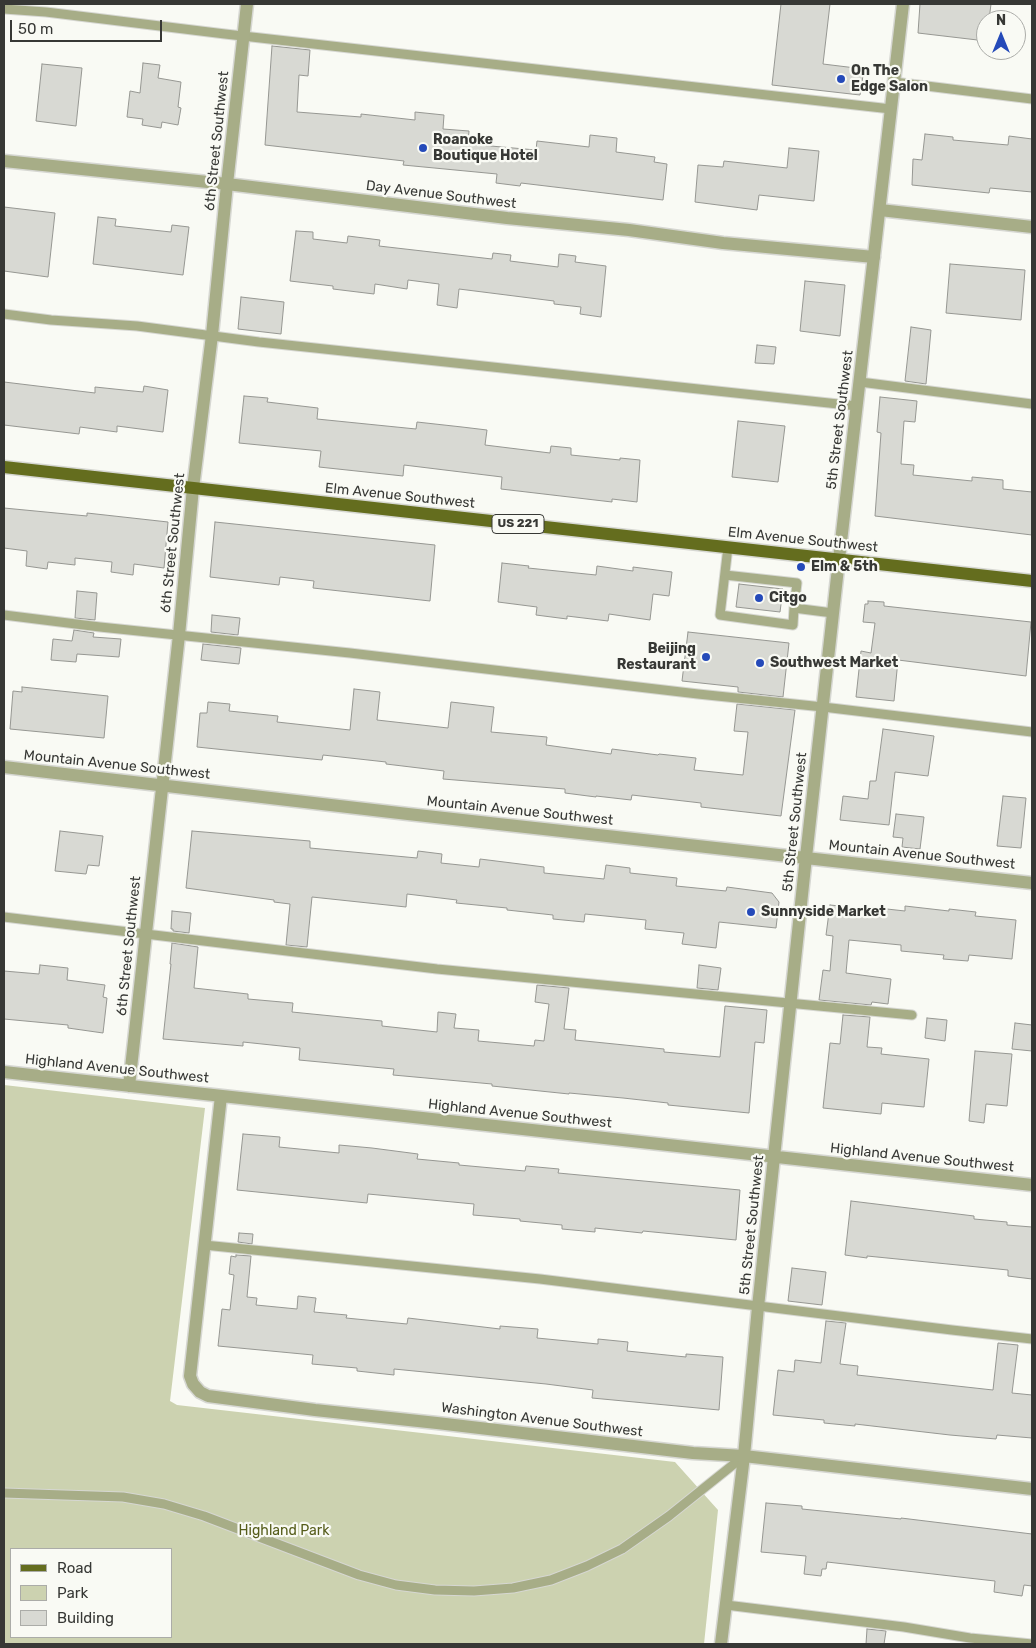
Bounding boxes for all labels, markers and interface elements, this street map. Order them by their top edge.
scale bar [12,10,165,42]
north arrow [976,10,1026,60]
text: N [996,12,1006,29]
text: 50 m [18,20,53,38]
place label: On The Edge Salon [851,63,928,95]
street label: 6th Street Southwest [201,70,233,212]
marker: On The Edge Salon [835,73,847,85]
place label: Roanoke Boutique Hotel [433,132,538,164]
marker: Roanoke Boutique Hotel [417,142,429,154]
street label: Day Avenue Southwest [365,177,517,213]
street label: 5th Street Southwest [823,349,857,491]
street label: 6th Street Southwest [157,472,189,614]
street label: Elm Avenue Southwest [324,480,476,512]
road number: US 221 [492,514,544,534]
street label: Elm Avenue Southwest [727,524,879,556]
place label: Elm & 5th [811,559,878,575]
marker: Elm & 5th [795,561,807,573]
place label: Citgo [769,590,807,606]
marker: Citgo [753,592,765,604]
place label: Beijing Restaurant [617,641,696,674]
marker: Beijing Restaurant [700,651,712,663]
place label: Southwest Market [770,655,898,671]
marker: Southwest Market [754,657,766,669]
street label: Mountain Avenue Southwest [23,747,211,783]
street label: 5th Street Southwest [779,751,811,893]
street label: Mountain Avenue Southwest [426,793,614,829]
street label: Mountain Avenue Southwest [828,837,1016,873]
street label: 6th Street Southwest [113,875,145,1017]
place label: Sunnyside Market [761,904,886,920]
marker: Sunnyside Market [745,906,757,918]
street label: Highland Avenue Southwest [24,1051,210,1087]
street label: Highland Avenue Southwest [427,1096,613,1132]
street label: Highland Avenue Southwest [829,1140,1015,1176]
street label: 5th Street Southwest [736,1154,768,1296]
street label: Washington Avenue Southwest [440,1399,644,1441]
park label: Highland Park [239,1523,329,1539]
legend [10,1548,172,1638]
text: Road [57,1559,93,1577]
text: Park [57,1584,88,1602]
text: Building [57,1609,114,1627]

